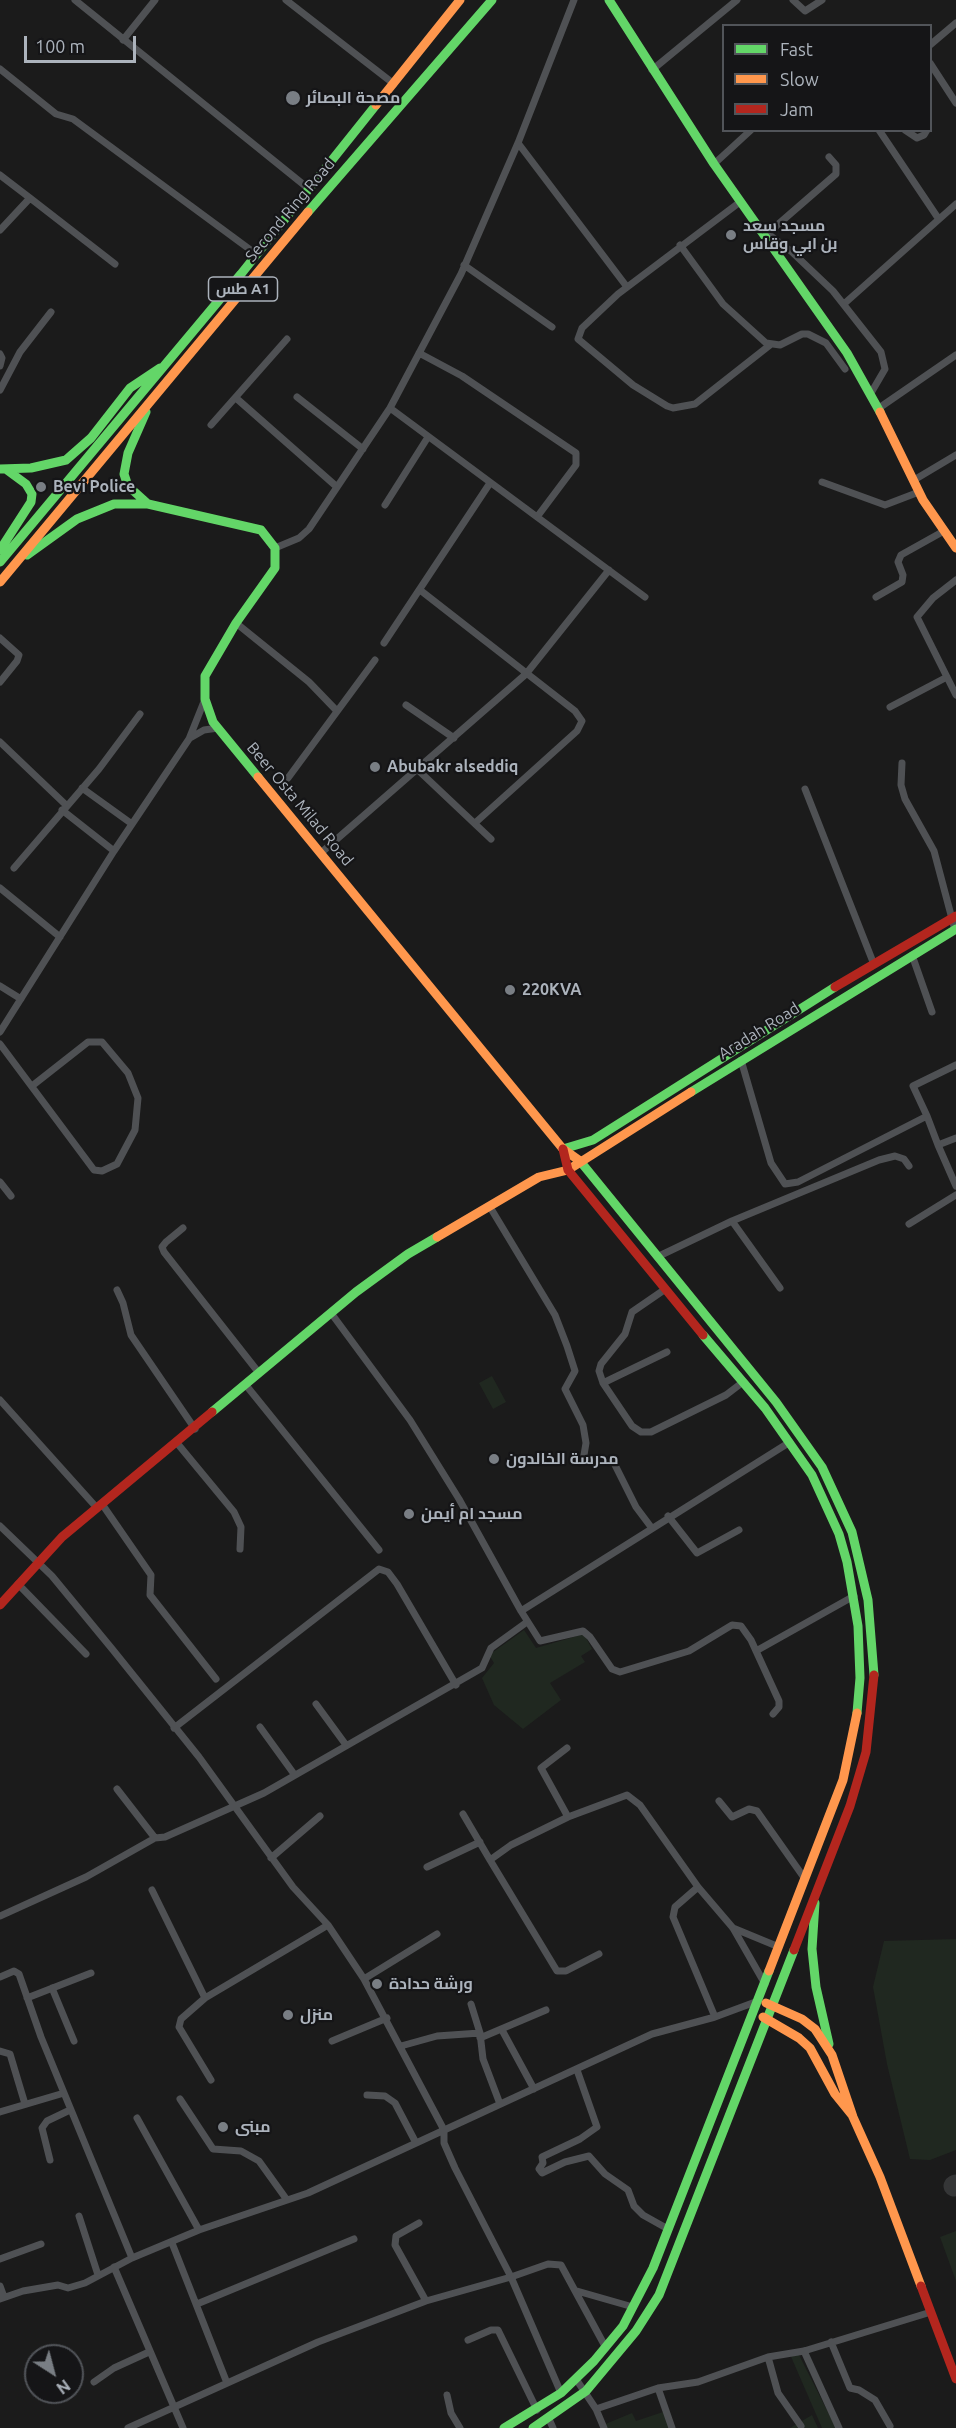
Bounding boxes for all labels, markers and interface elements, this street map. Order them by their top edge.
scale bar [27,24,140,62]
legend [722,24,932,132]
text: 100 m [35,36,85,56]
text: Fast [780,39,813,59]
text: Slow [780,69,819,89]
place label: مصحة البصائر [306,88,400,108]
marker: مصحة البصائر [284,89,302,107]
text: Jam [780,99,814,119]
street label: Second Ring Road [241,154,339,266]
place label: مسجد سعد بن ابي وقاس [743,216,838,254]
marker: مسجد سعد بن ابي وقاس [724,228,738,242]
road number: طس A1 [208,277,278,301]
place label: Bevi Police [53,477,135,497]
marker: Bevi Police [34,480,48,494]
street label: Beer Osta Milad Road [243,738,357,870]
place label: Abubakr alseddiq [387,757,518,777]
marker: Abubakr alseddiq [368,760,382,774]
place label: 220KVA [522,980,581,1000]
marker: 220KVA [503,983,517,997]
street label: Aradah Road [715,998,803,1064]
place label: مدرسة الخالدون [506,1449,619,1469]
marker: مدرسة الخالدون [487,1452,501,1466]
place label: مسجد ام أيمن [421,1504,522,1524]
marker: مسجد ام أيمن [402,1507,416,1521]
place label: ورشة حدادة [389,1974,473,1994]
marker: ورشة حدادة [370,1977,384,1991]
place label: منزل [300,2005,333,2025]
marker: منزل [281,2008,295,2022]
place label: مبنى [235,2117,271,2137]
marker: مبنى [216,2120,230,2134]
north arrow [24,2344,84,2404]
text: N [53,2376,74,2398]

